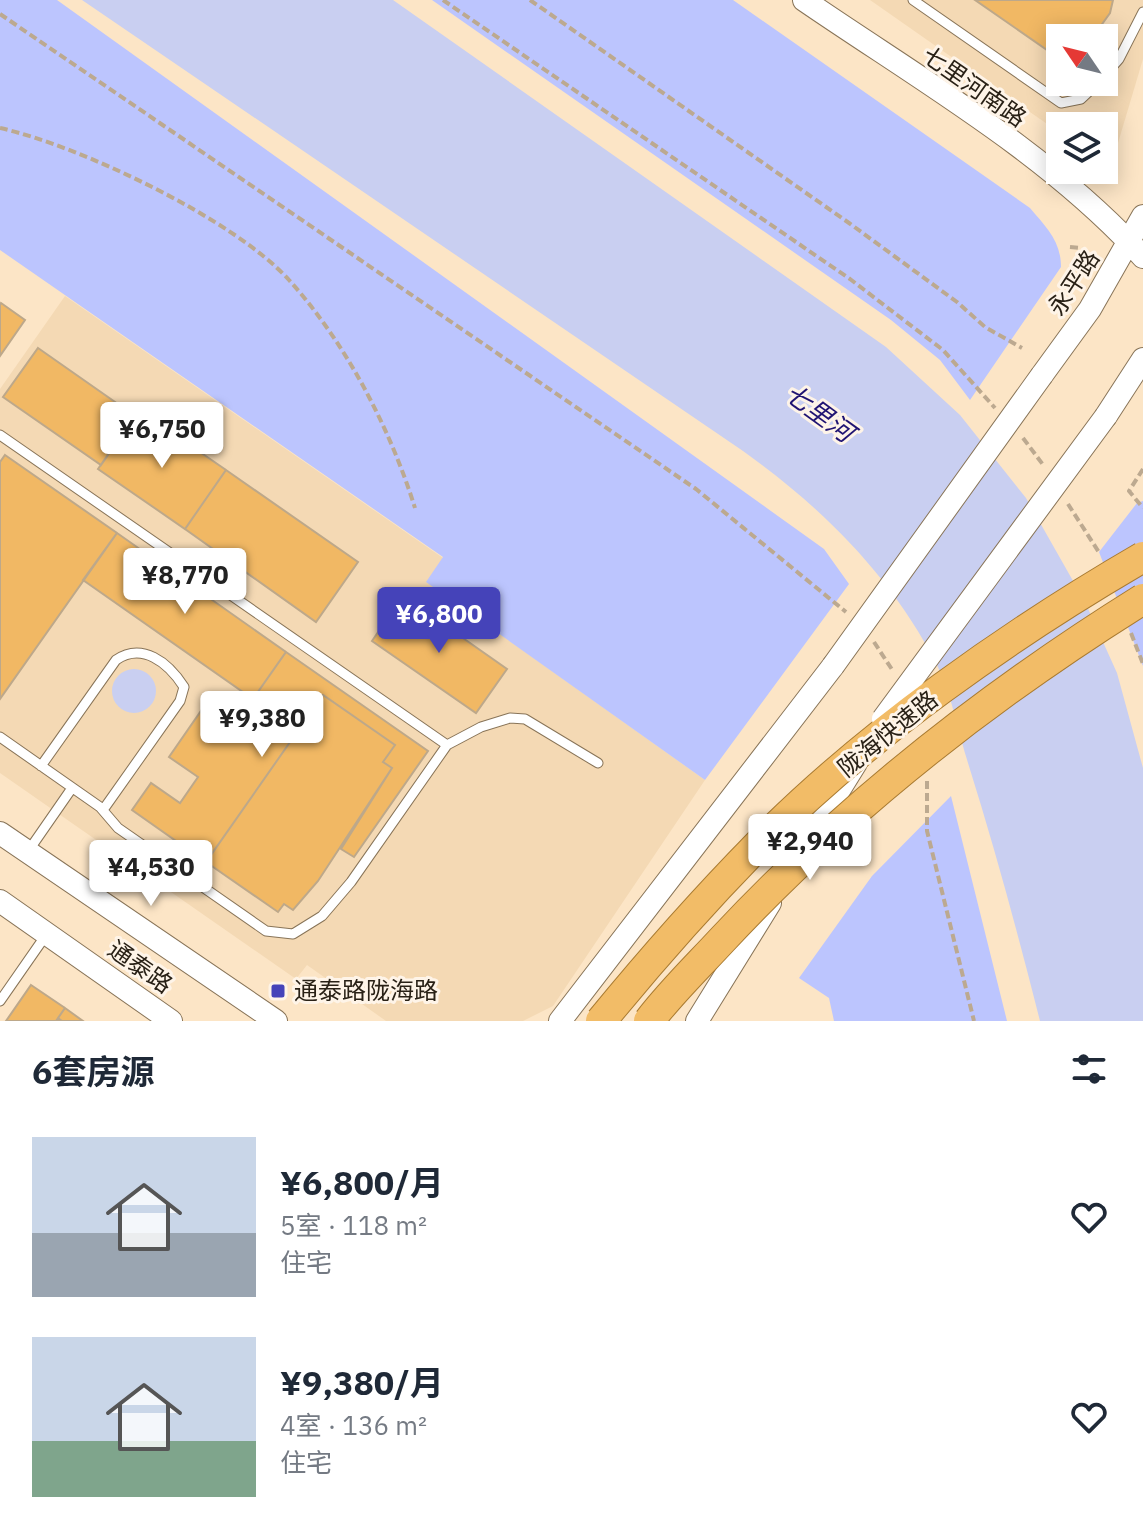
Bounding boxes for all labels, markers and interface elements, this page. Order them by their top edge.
north arrow [1046,24,1118,96]
map controls [1046,24,1118,184]
street label: 七里河南路 [916,39,1033,134]
button: layers [1046,112,1118,184]
street label: 永平路 [1040,244,1106,321]
water label: 七里河 [778,376,865,452]
pin: ¥6,750 [97,402,227,470]
text: ¥6,750 [118,411,206,445]
pin: ¥8,770 [120,548,250,616]
text: ¥8,770 [141,557,229,591]
pin: ¥6,800 [374,587,504,655]
text: ¥6,800 [395,596,483,630]
street label: 陇海快速路 [831,683,944,783]
pin: ¥9,380 [197,691,327,759]
text: ¥9,380 [218,700,306,734]
pin: ¥2,940 [745,814,875,882]
text: ¥2,940 [766,823,854,857]
pin: ¥4,530 [86,840,216,908]
text: ¥4,530 [107,849,195,883]
street label: 通泰路 [102,932,179,1000]
place label: 通泰路陇海路 [294,974,438,1006]
marker: 通泰路陇海路 [269,982,287,1000]
icon: filters [1067,1047,1111,1091]
text: 6套房源 [32,1049,154,1093]
text: ¥6,800/月 [280,1160,444,1204]
icon: home [96,1169,192,1265]
icon: heart [1067,1195,1111,1239]
text: 5室 · 118 m² [280,1208,427,1242]
text: 住宅 [280,1245,332,1279]
text: ¥9,380/月 [280,1360,444,1404]
icon: home [96,1369,192,1465]
icon: heart [1067,1395,1111,1439]
text: 4室 · 136 m² [280,1408,427,1442]
text: 住宅 [280,1445,332,1479]

